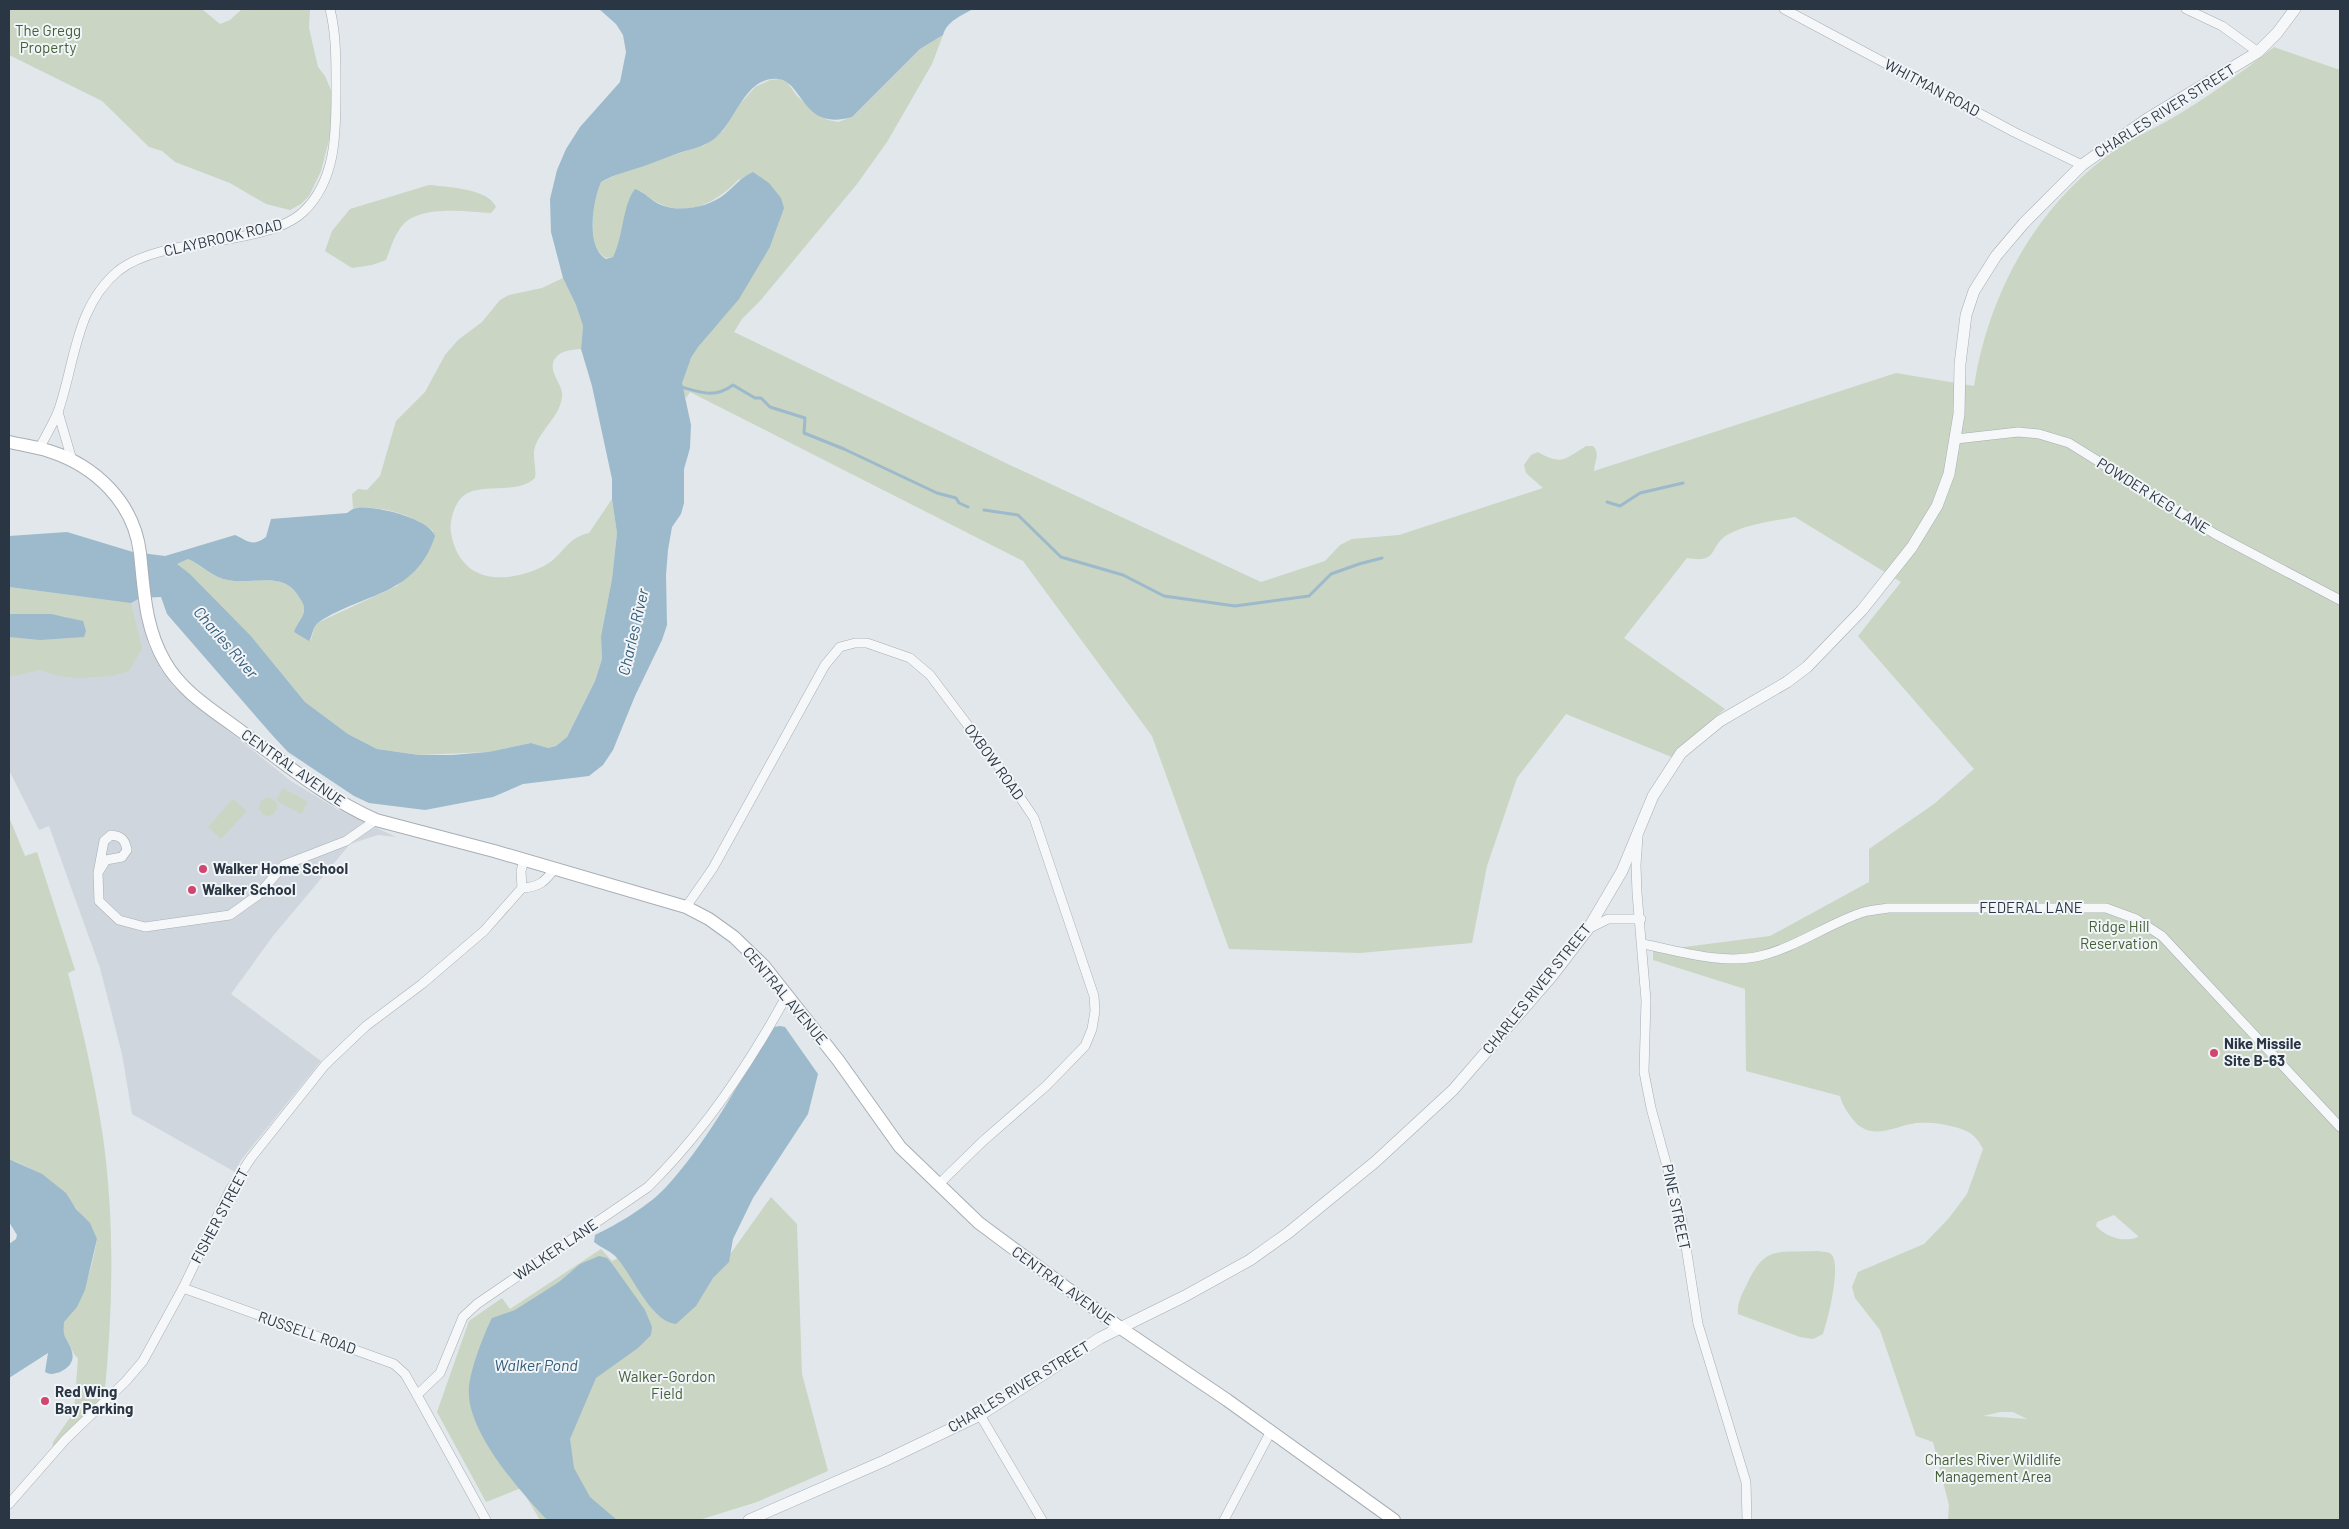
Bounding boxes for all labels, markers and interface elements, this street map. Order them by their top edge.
park label: The Gregg Property [15,21,81,56]
street label: WHITMAN ROAD [1882,54,1983,120]
street label: CHARLES RIVER STREET [2091,59,2238,161]
street label: CLAYBROOK ROAD [162,215,284,259]
street label: POWDER KEG LANE [2094,453,2213,537]
water label: Charles River [613,585,652,677]
water label: Charles River [190,602,264,682]
street label: OXBOW ROAD [961,720,1028,803]
street label: CENTRAL AVENUE [238,725,349,810]
place label: Walker Home School [213,859,348,877]
marker: Walker Home School [197,863,209,875]
place label: Walker School [202,880,296,898]
marker: Walker School [186,884,198,896]
street label: FEDERAL LANE [1979,898,2083,916]
park label: Ridge Hill Reservation [2080,917,2158,952]
street label: CHARLES RIVER STREET [1478,920,1594,1057]
street label: CENTRAL AVENUE [740,943,832,1048]
place label: Nike Missile Site B-63 [2224,1034,2301,1069]
marker: Nike Missile Site B-63 [2208,1047,2220,1059]
street label: PINE STREET [1659,1162,1695,1252]
street label: FISHER STREET [187,1165,252,1266]
street label: WALKER LANE [510,1215,601,1284]
street label: CENTRAL AVENUE [1009,1242,1118,1328]
street label: RUSSELL ROAD [256,1307,359,1357]
street label: CHARLES RIVER STREET [944,1337,1093,1436]
water label: Walker Pond [494,1355,578,1374]
park label: Walker-Gordon Field [618,1367,716,1402]
place label: Red Wing Bay Parking [55,1382,133,1417]
marker: Red Wing Bay Parking [39,1395,51,1407]
park label: Charles River Wildlife Management Area [1925,1450,2061,1485]

